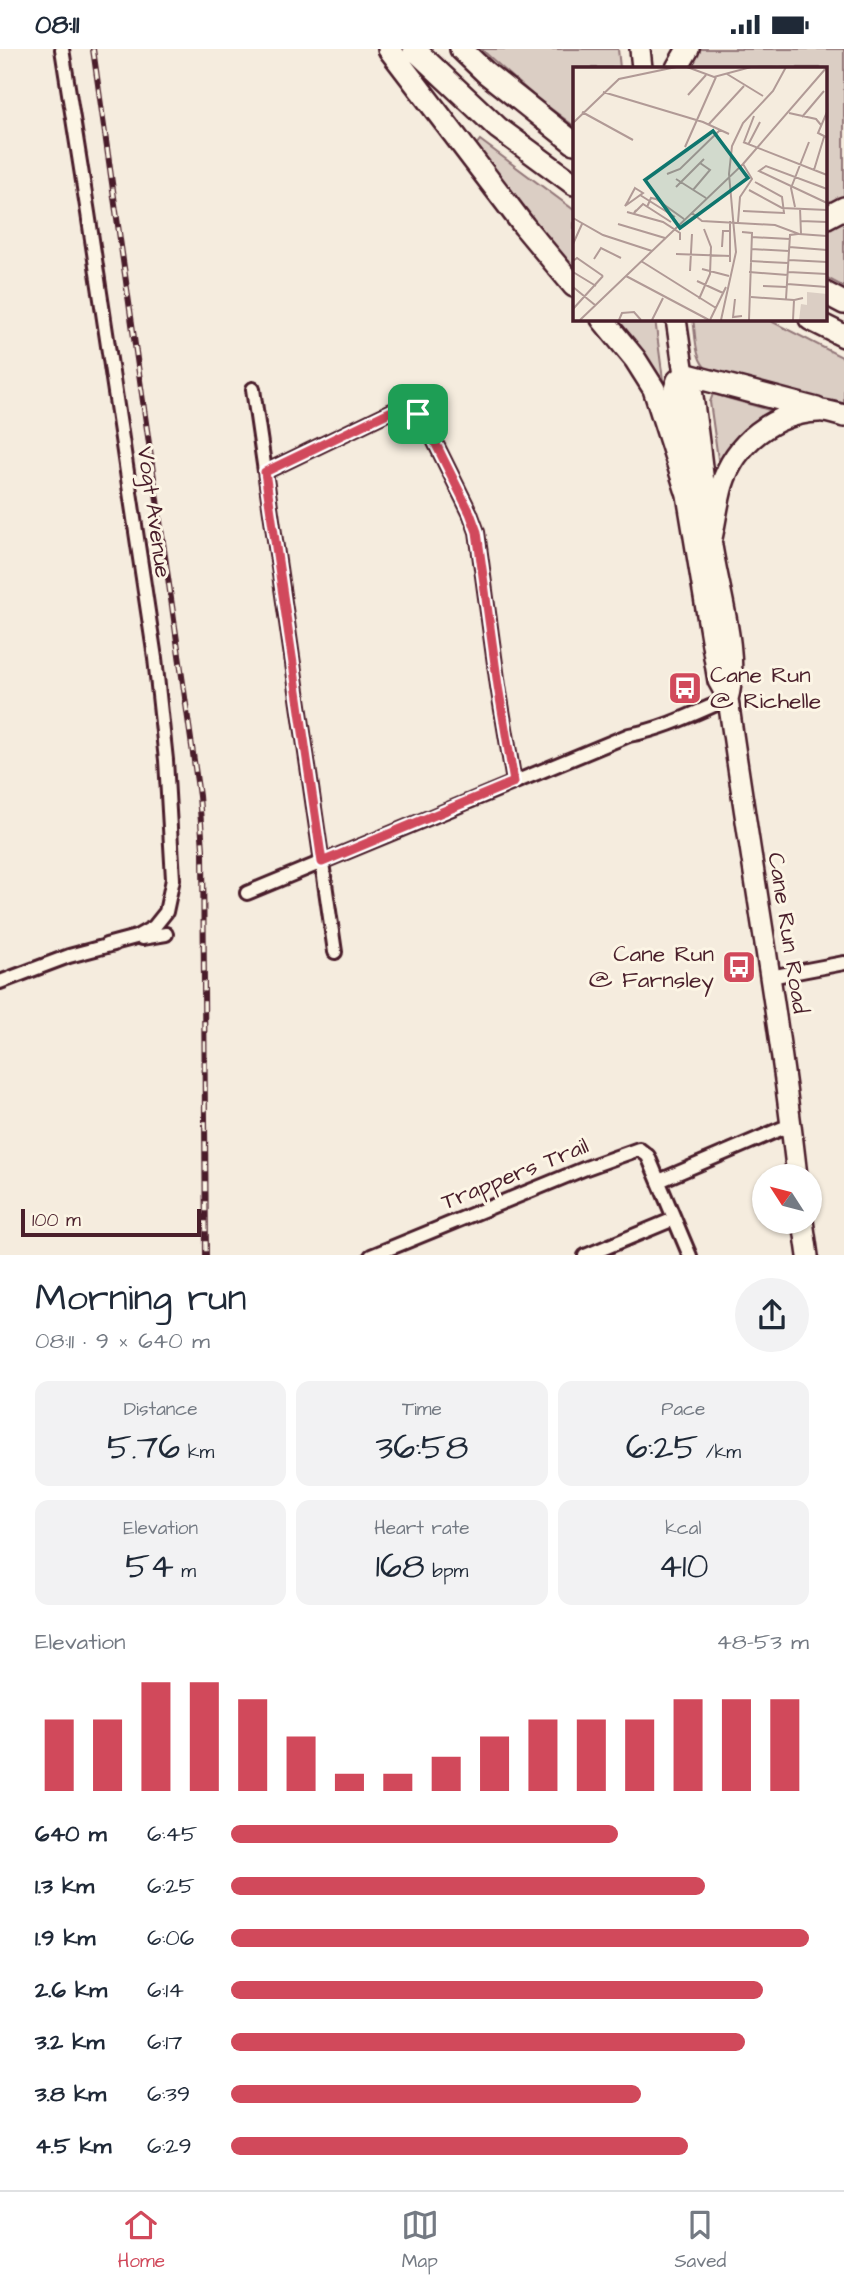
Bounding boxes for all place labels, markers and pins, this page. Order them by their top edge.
pin [388,384,448,444]
place label: Cane Run @ Richelle [710,659,821,717]
bus stop icon: Cane Run @ Richelle [666,669,704,707]
place label: Cane Run @ Farnsley [589,938,714,997]
bus stop icon: Cane Run @ Farnsley [720,948,758,986]

